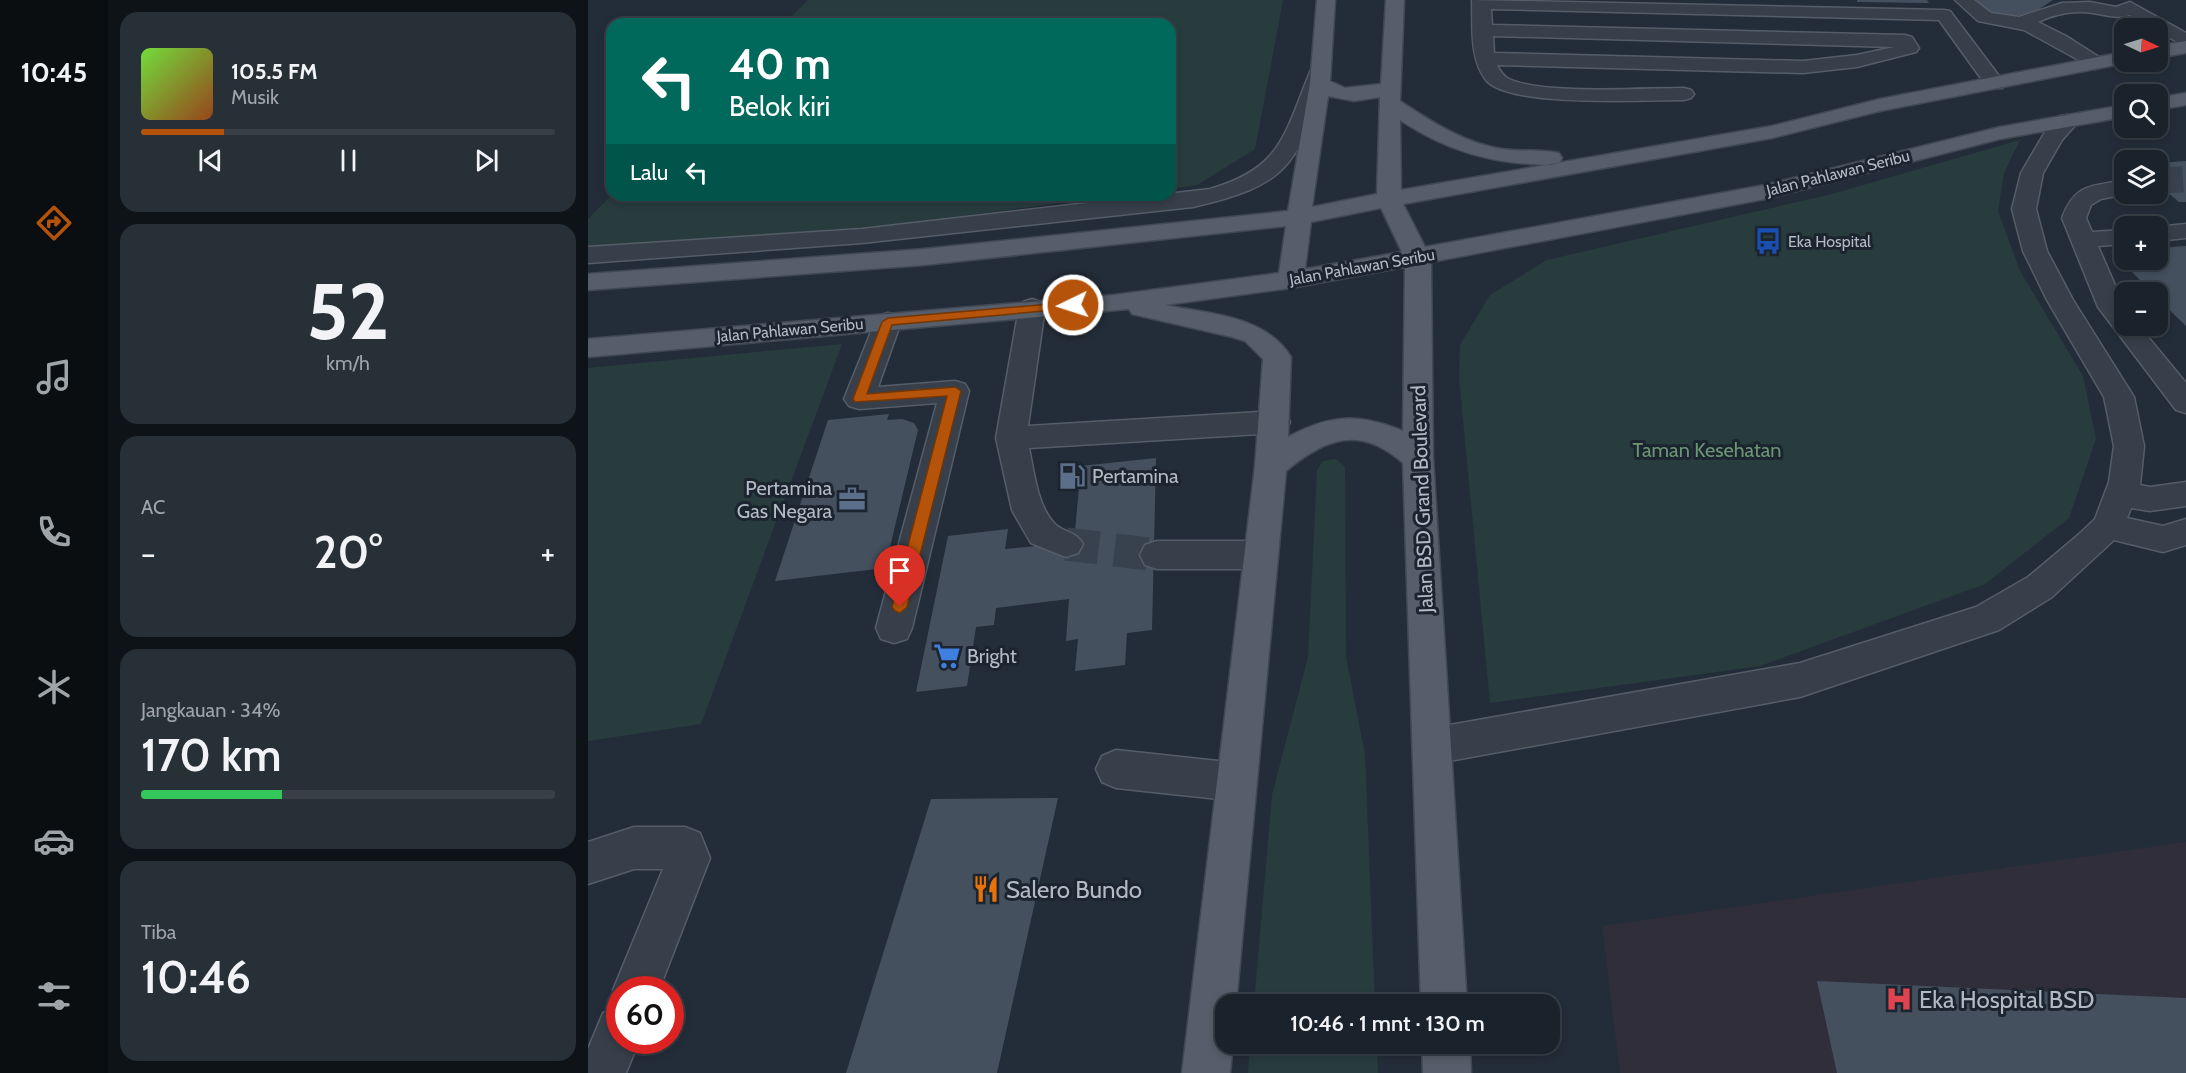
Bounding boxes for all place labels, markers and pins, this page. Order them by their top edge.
bus stop icon: Eka Hospital [1753,226,1783,256]
place label: Eka Hospital [1788,232,1871,251]
fuel station icon: Pertamina [1057,461,1087,491]
place label: Pertamina [1092,464,1179,488]
place label: Pertamina Gas Negara [737,476,832,523]
office icon: Pertamina Gas Negara [837,484,867,514]
pin [874,545,925,607]
supermarket icon: Bright [932,641,962,671]
place label: Bright [967,644,1017,668]
restaurant icon: Salero Bundo [971,874,1001,904]
place label: Salero Bundo [1006,875,1142,904]
hospital icon: Eka Hospital BSD [1884,984,1914,1014]
place label: Eka Hospital BSD [1919,985,2094,1014]

